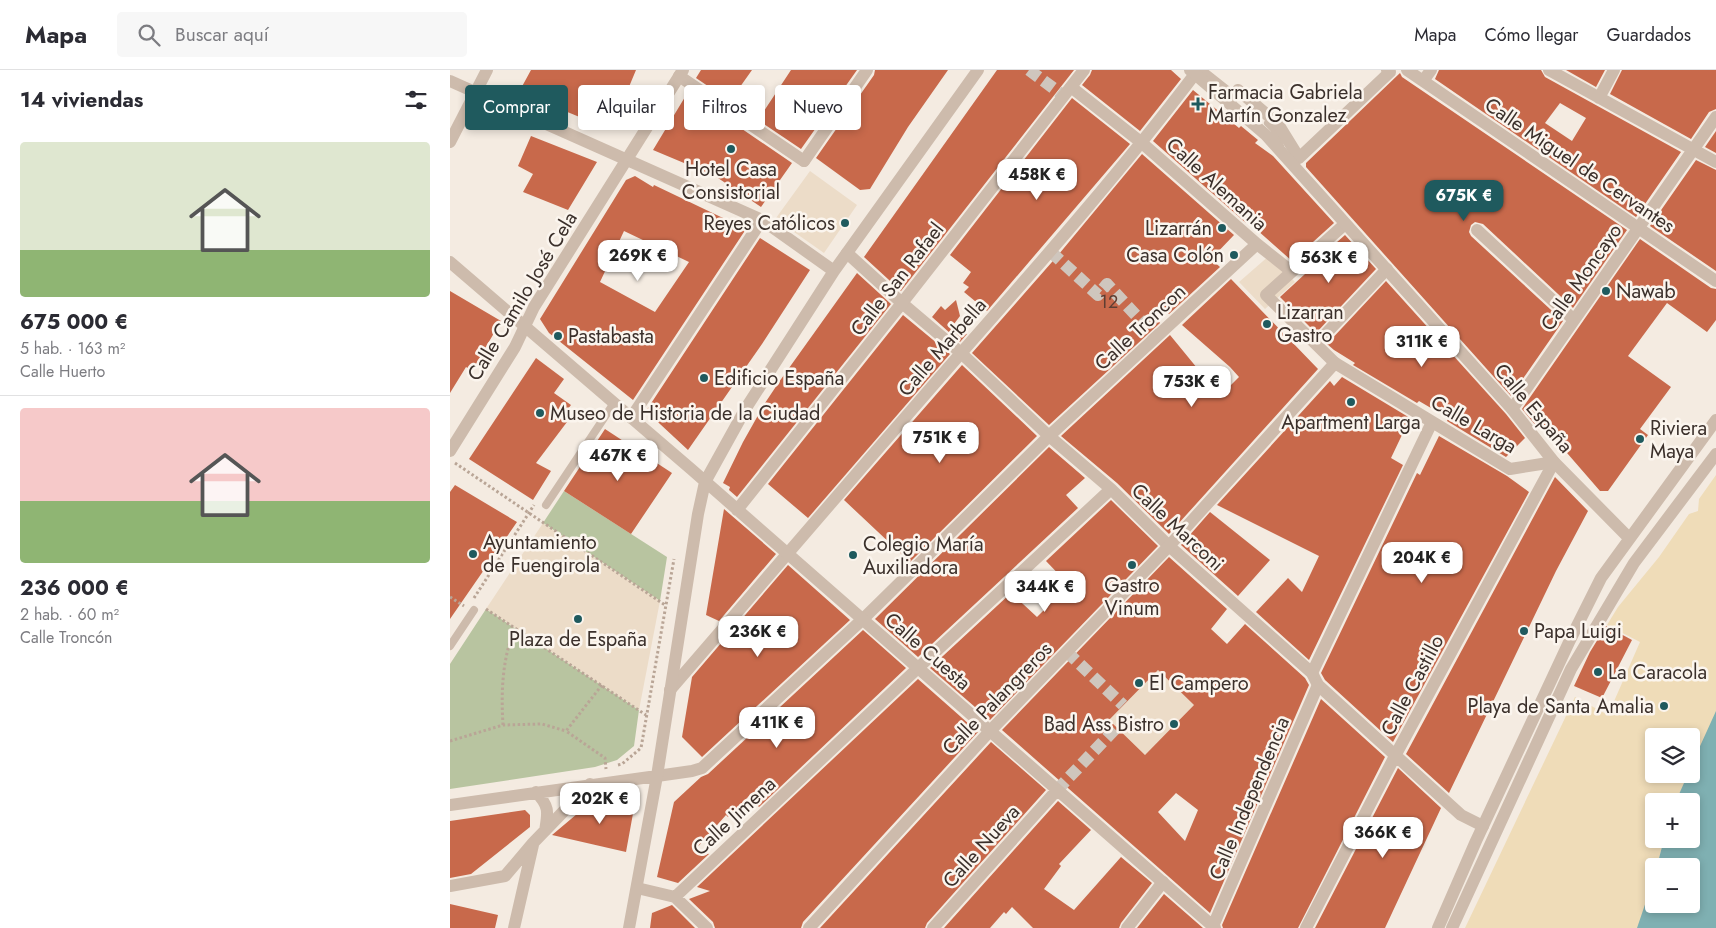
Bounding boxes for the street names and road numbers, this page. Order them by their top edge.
street label: Calle Miguel de Cervantes [1479,91,1681,240]
street label: Calle Alemania [1160,131,1274,238]
street label: Calle Camilo José Cela [460,206,584,386]
street label: Calle San Rafael [844,216,951,342]
street label: Calle Moncayo [1534,218,1629,337]
street label: Calle Troncon [1088,277,1192,377]
street label: Calle Marbella [891,292,993,403]
street label: Calle España [1487,357,1580,459]
street label: Calle Larga [1425,388,1522,461]
street label: Calle Marconi [1125,477,1230,578]
street label: Calle Cuesta [878,606,977,697]
street label: Calle Castillo [1374,630,1451,741]
street label: Calle Palangreros [936,635,1059,761]
street label: Calle Independencia [1202,712,1297,884]
street label: Calle Jimena [686,770,783,863]
street label: Calle Nueva [936,798,1027,894]

